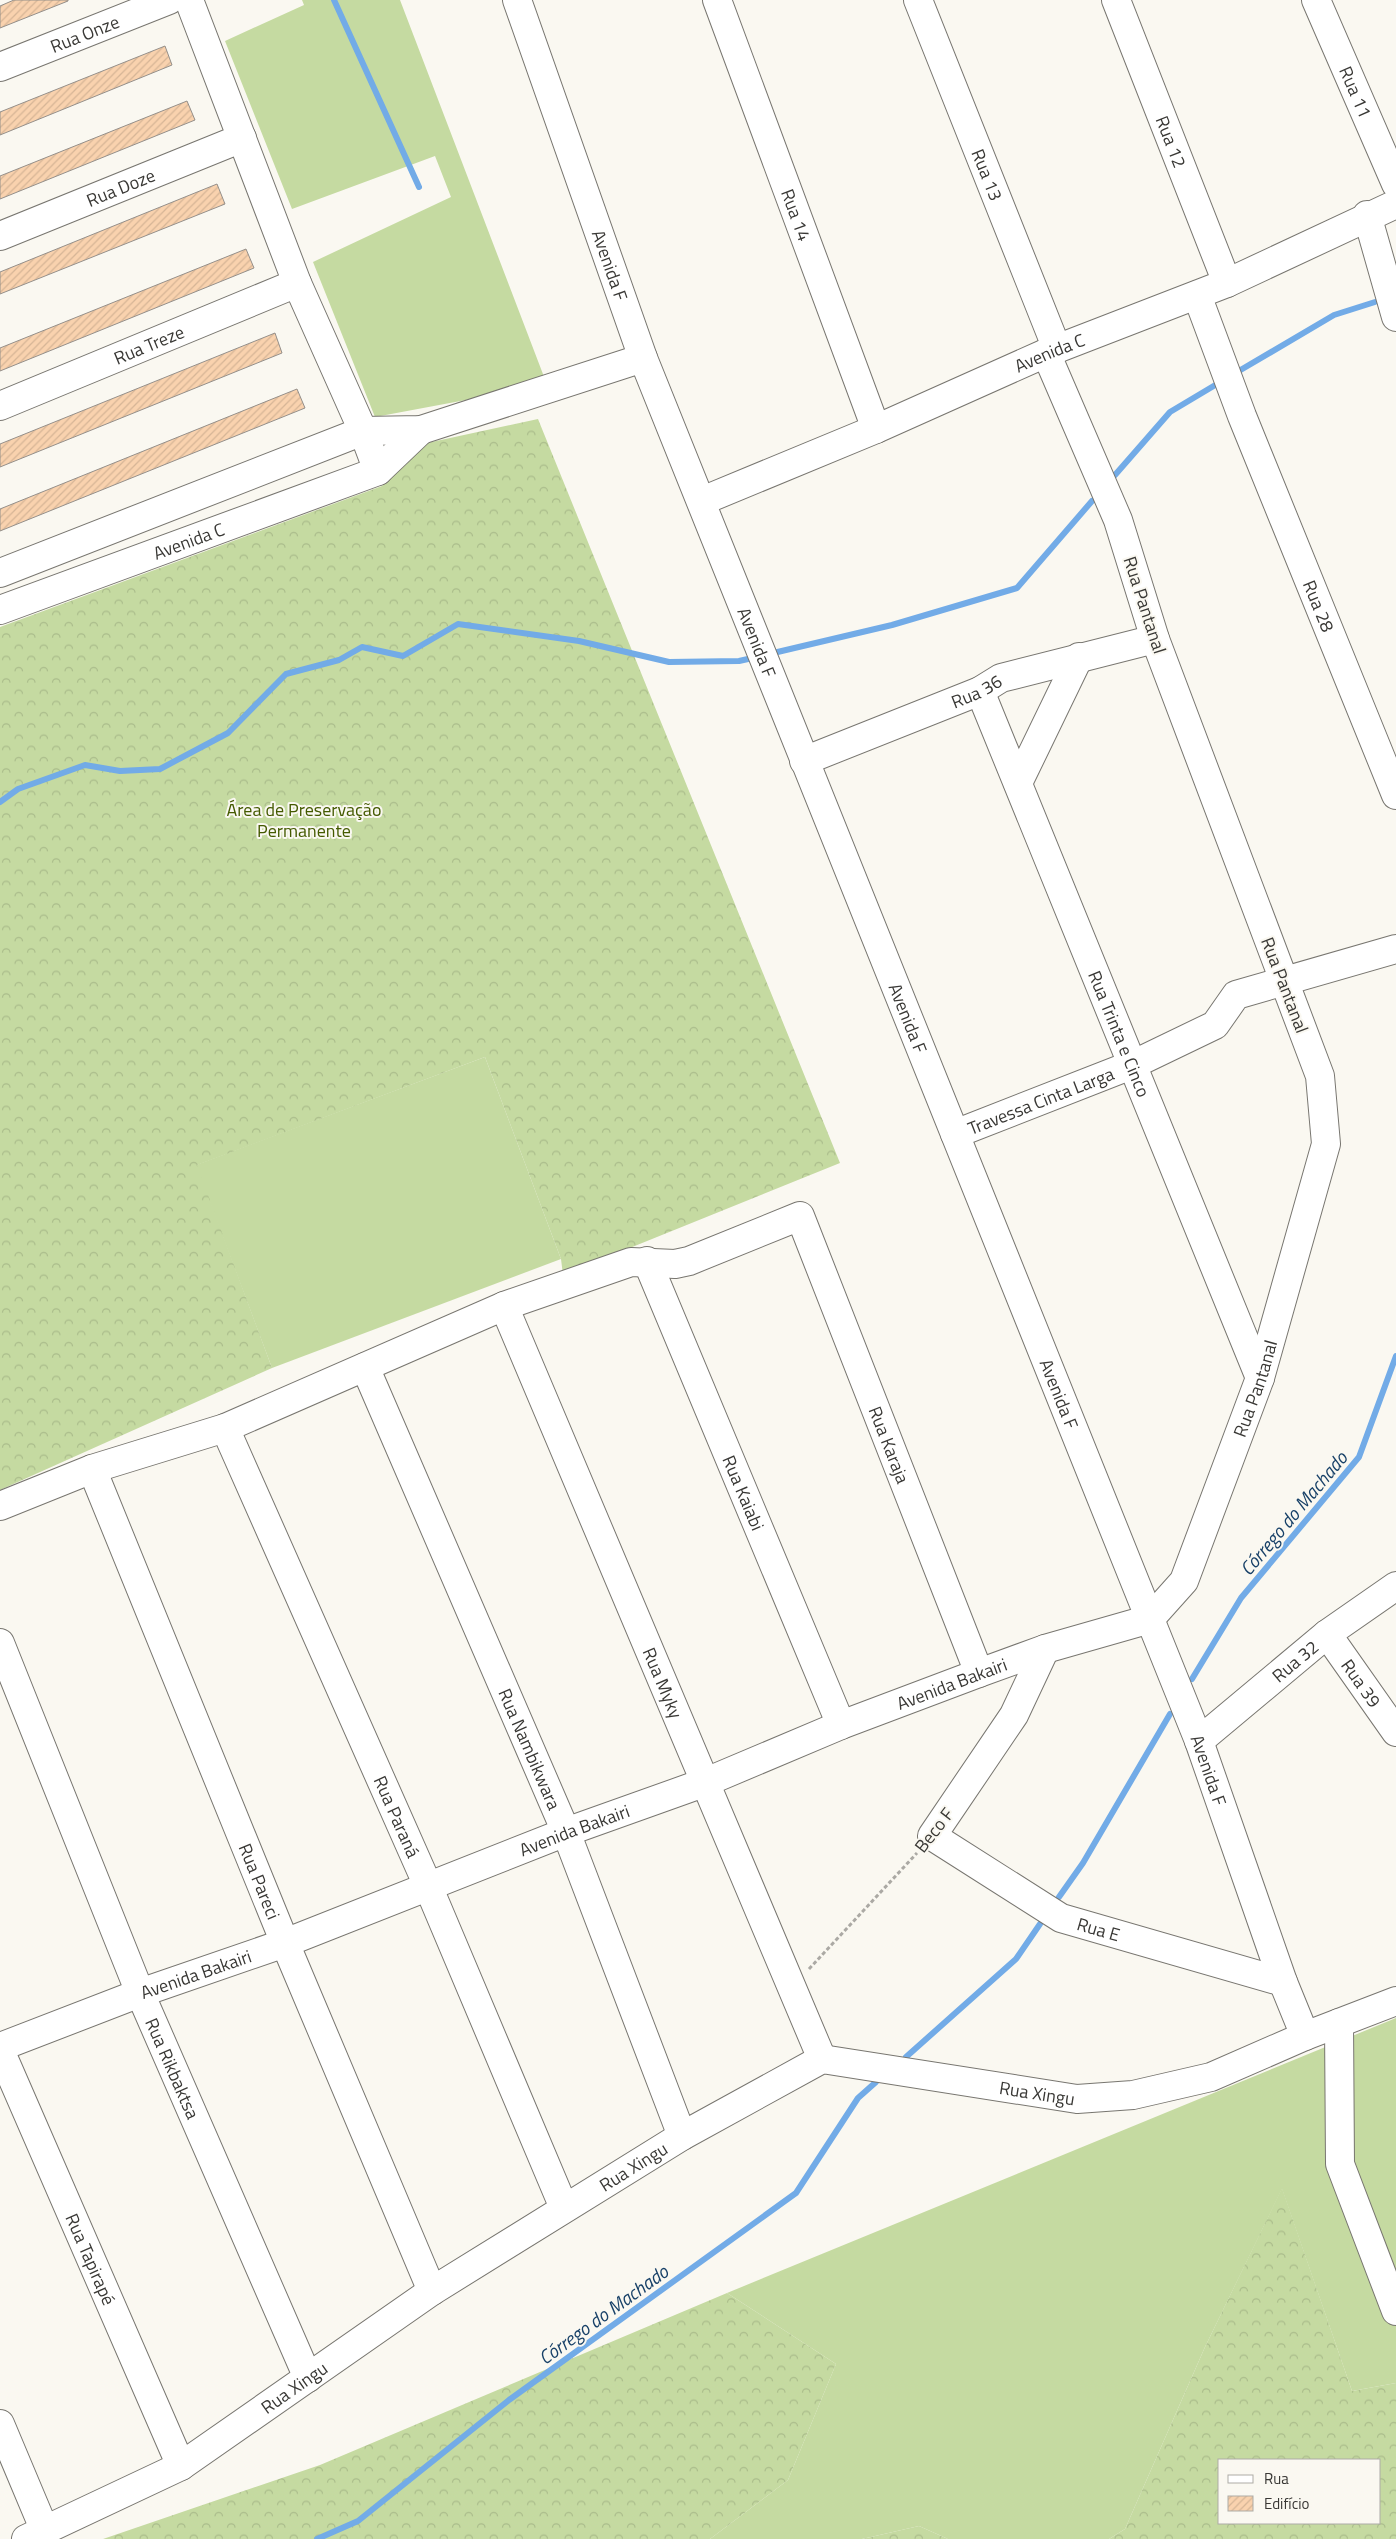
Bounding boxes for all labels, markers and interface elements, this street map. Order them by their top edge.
street label: Rua Onze [46,8,123,59]
street label: Rua 11 [1333,62,1379,122]
street label: Rua 12 [1149,112,1194,171]
street label: Rua 13 [965,145,1010,205]
street label: Rua Doze [82,161,159,213]
street label: Rua 14 [775,185,819,245]
street label: Avenida F [585,226,635,304]
street label: Rua Treze [109,318,188,371]
street label: Avenida C [1010,326,1089,379]
street label: Avenida C [149,515,228,566]
street label: Rua Pantanal [1117,553,1173,657]
street label: Rua 28 [1297,576,1342,636]
street label: Avenida F [731,603,784,682]
street label: Rua 36 [947,667,1007,715]
park label: Área de Preservação Permanente [227,796,381,844]
street label: Rua Pantanal [1254,933,1316,1037]
street label: Rua Trinta e Cinco [1082,966,1158,1101]
street label: Avenida F [882,979,935,1057]
street label: Travessa Cinta Larga [963,1060,1118,1141]
street label: Rua Pantanal [1226,1337,1284,1441]
street label: Avenida F [1033,1355,1086,1433]
street label: Rua Karaja [862,1402,917,1487]
water label: Córrego do Machado [1232,1444,1354,1582]
street label: Rua Kaiabi [716,1451,772,1534]
street label: Rua 32 [1266,1633,1324,1688]
street label: Rua Myky [636,1643,690,1723]
street label: Avenida Bakairi [893,1650,1011,1716]
street label: Rua 39 [1335,1653,1388,1713]
street label: Rua Nambikwara [492,1684,568,1814]
street label: Avenida F [1184,1730,1234,1809]
street label: Rua Paraná [367,1771,427,1862]
street label: Avenida Bakairi [515,1797,633,1863]
street label: Beco F [908,1802,960,1858]
street label: Rua Pareci [232,1839,287,1923]
street label: Rua E [1074,1910,1123,1948]
street label: Avenida Bakairi [136,1942,255,2005]
street label: Rua Rikbaktsa [139,2013,207,2123]
street label: Rua Xingu [997,2074,1077,2112]
street label: Rua Xingu [594,2135,673,2198]
street label: Rua Tapirapé [59,2209,123,2309]
water label: Córrego do Machado [532,2256,675,2371]
street label: Rua Xingu [255,2354,333,2420]
legend [1218,2459,1381,2524]
text: Rua [1264,2467,1289,2490]
text: Edifício [1264,2492,1309,2515]

